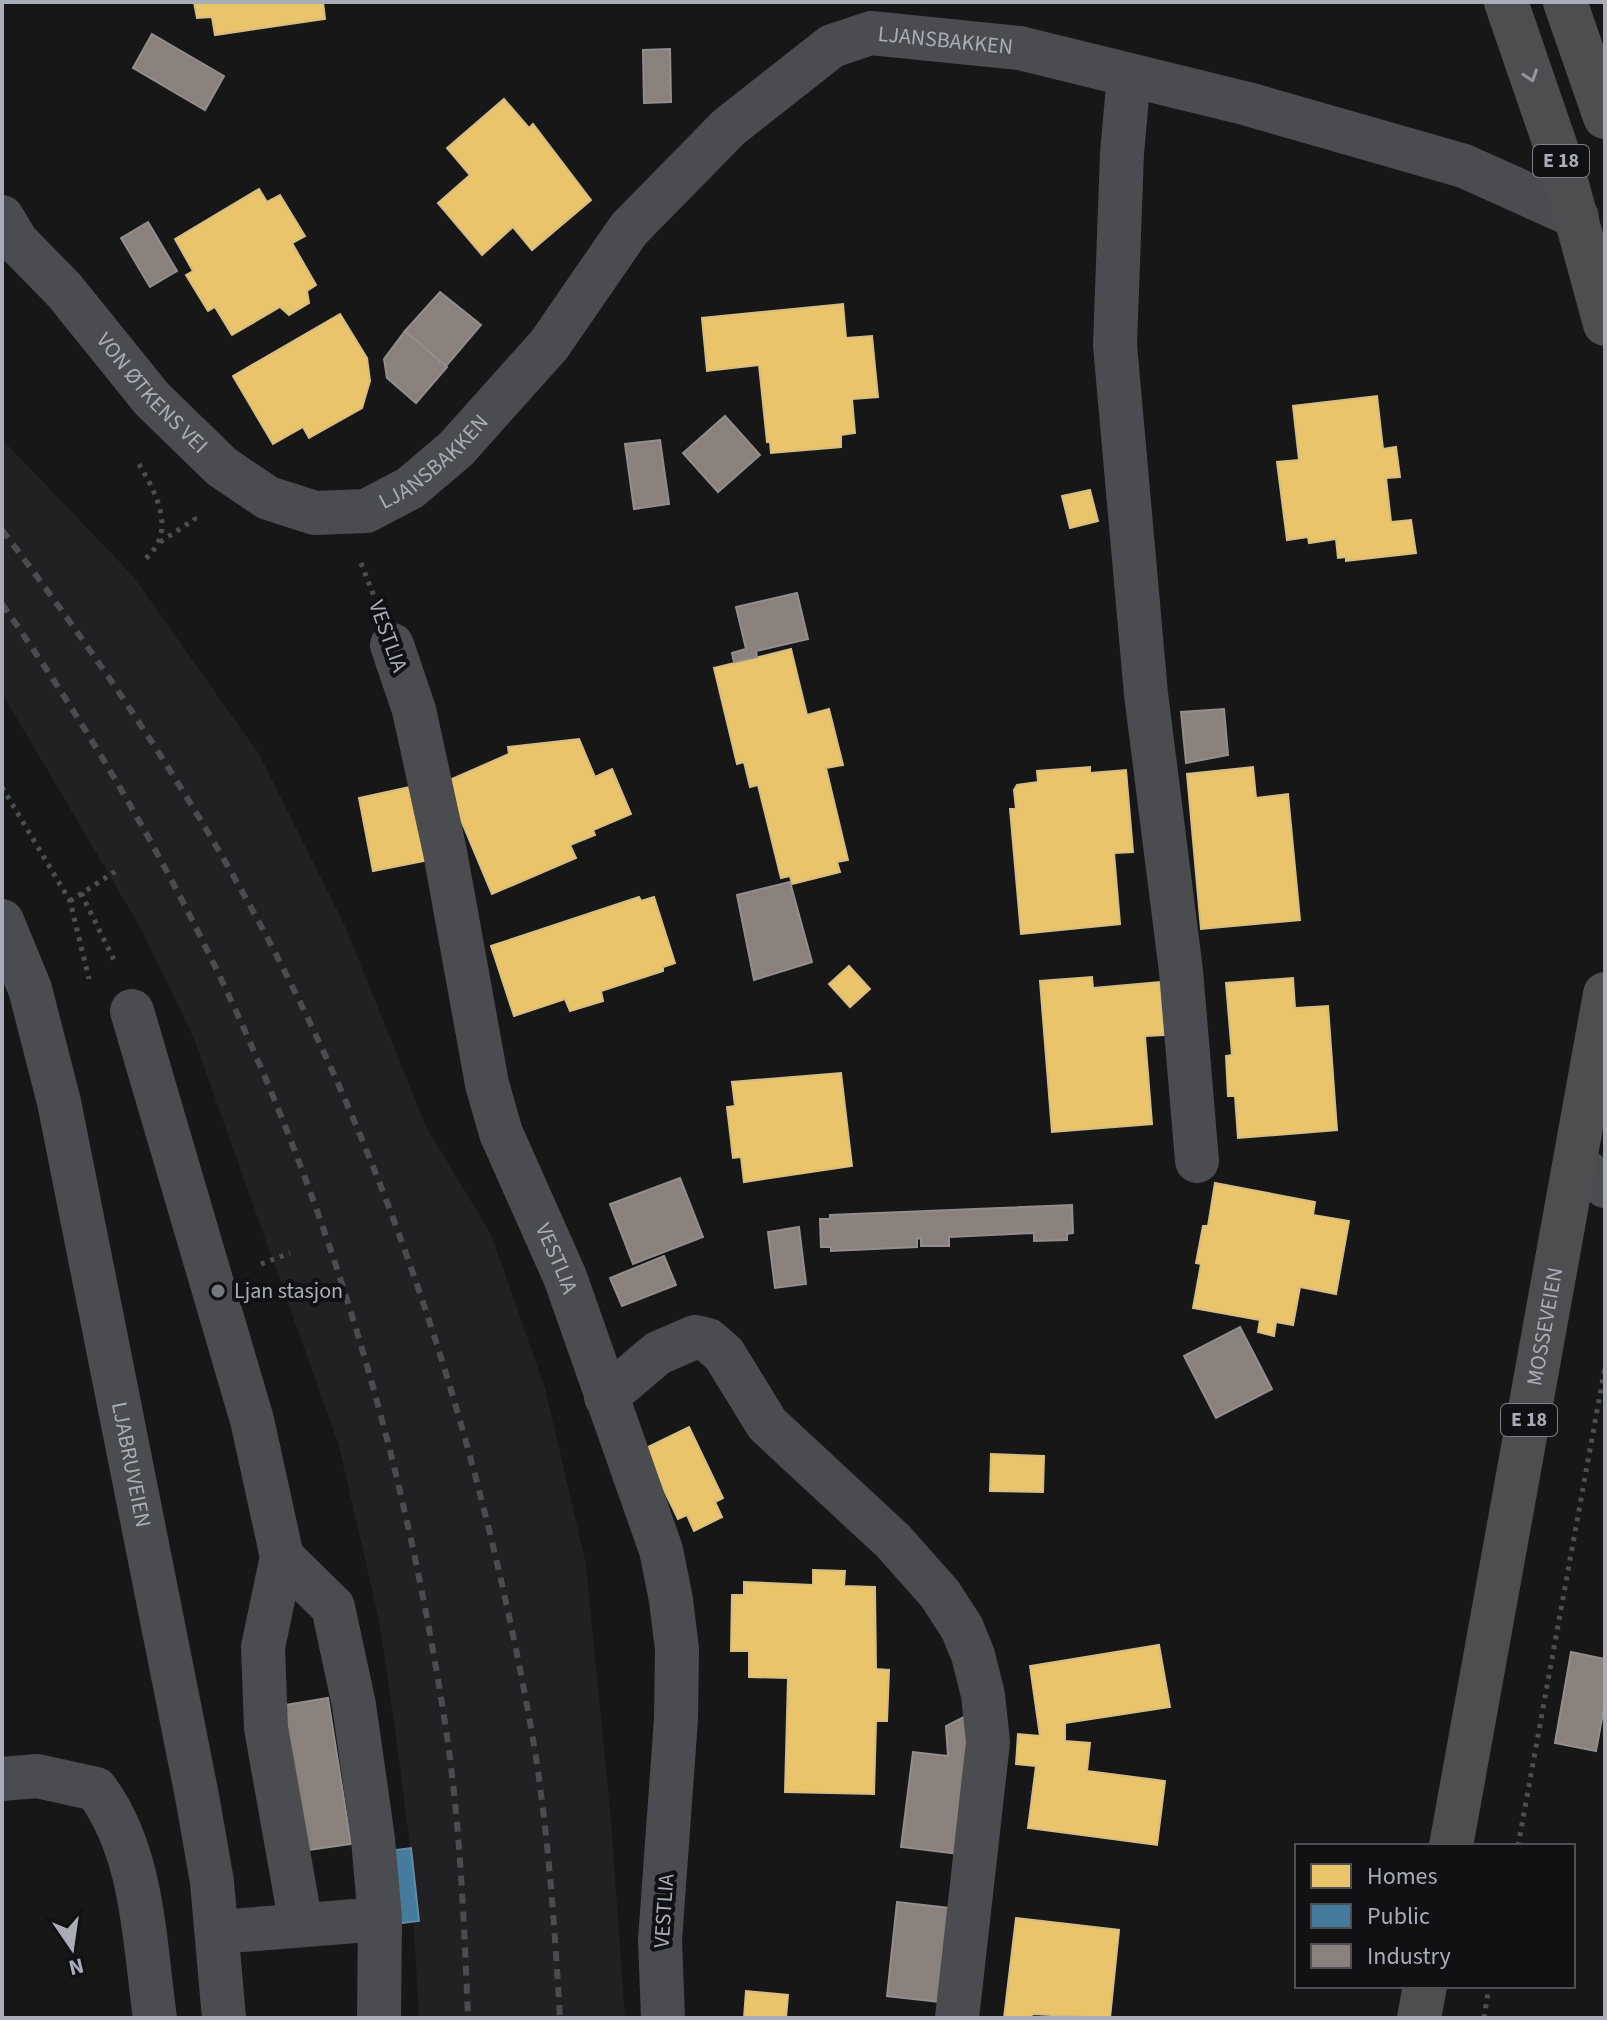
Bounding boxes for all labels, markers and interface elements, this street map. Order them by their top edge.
street label: LJANSBAKKEN [876,18,1014,63]
one-way arrow [1522,68,1538,82]
road number: E 18 [1533,145,1589,177]
street label: VON ØTKENS VEI [88,326,215,461]
street label: LJANSBAKKEN [373,407,496,518]
street label: VESTLIA [360,596,416,676]
street label: VESTLIA [527,1218,586,1298]
street label: MOSSEVEIEN [1518,1265,1571,1388]
place label: Ljan stasjon [234,1275,343,1307]
marker: Ljan stasjon [209,1282,227,1300]
street label: LJABRUVEIEN [103,1399,159,1530]
road number: E 18 [1501,1404,1557,1436]
legend [1295,1844,1575,1988]
text: Homes [1367,1859,1438,1894]
street label: VESTLIA [645,1873,683,1949]
text: Public [1367,1899,1430,1934]
north arrow [32,1908,112,1988]
text: Industry [1367,1939,1451,1974]
text: N [66,1949,87,1984]

